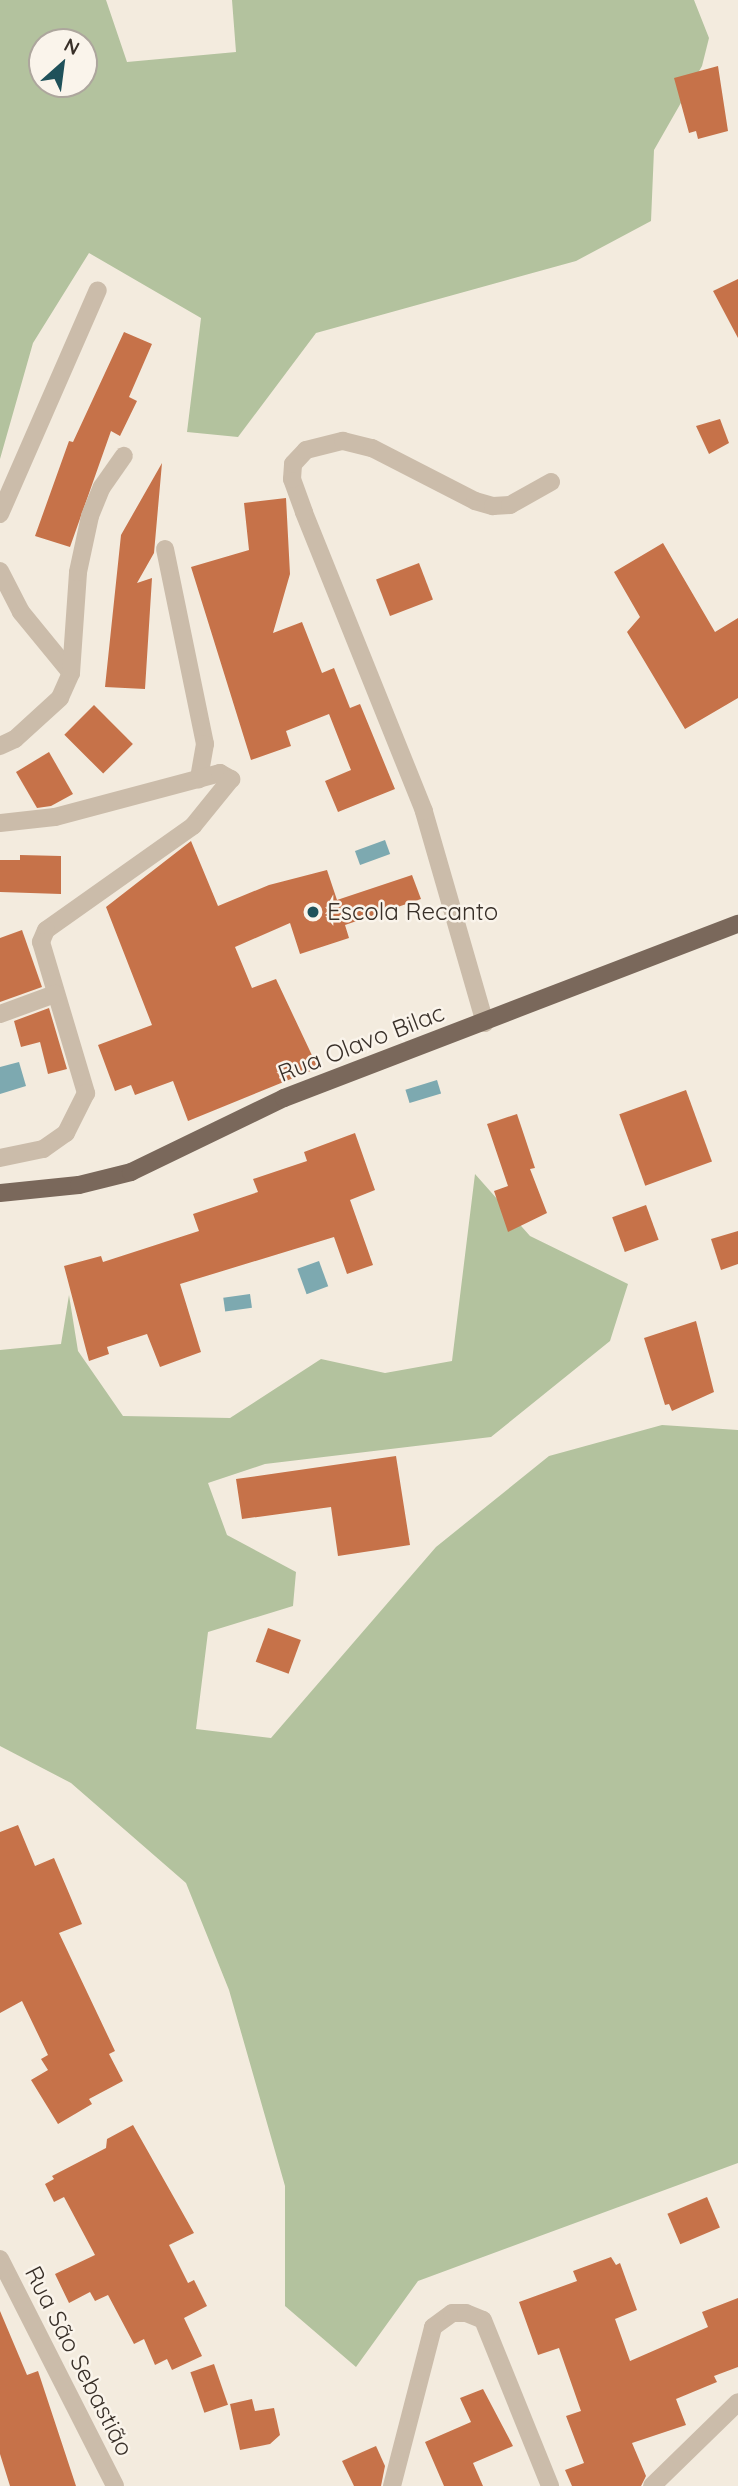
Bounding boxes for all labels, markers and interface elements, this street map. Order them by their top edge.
north arrow [28,28,98,98]
text: N [60,32,84,60]
place label: Escola Recanto [327,898,498,926]
marker: Escola Recanto [305,904,321,920]
street label: Rua Olavo Bilac [274,998,448,1088]
street label: Rua São Sebastião [19,2261,139,2461]

